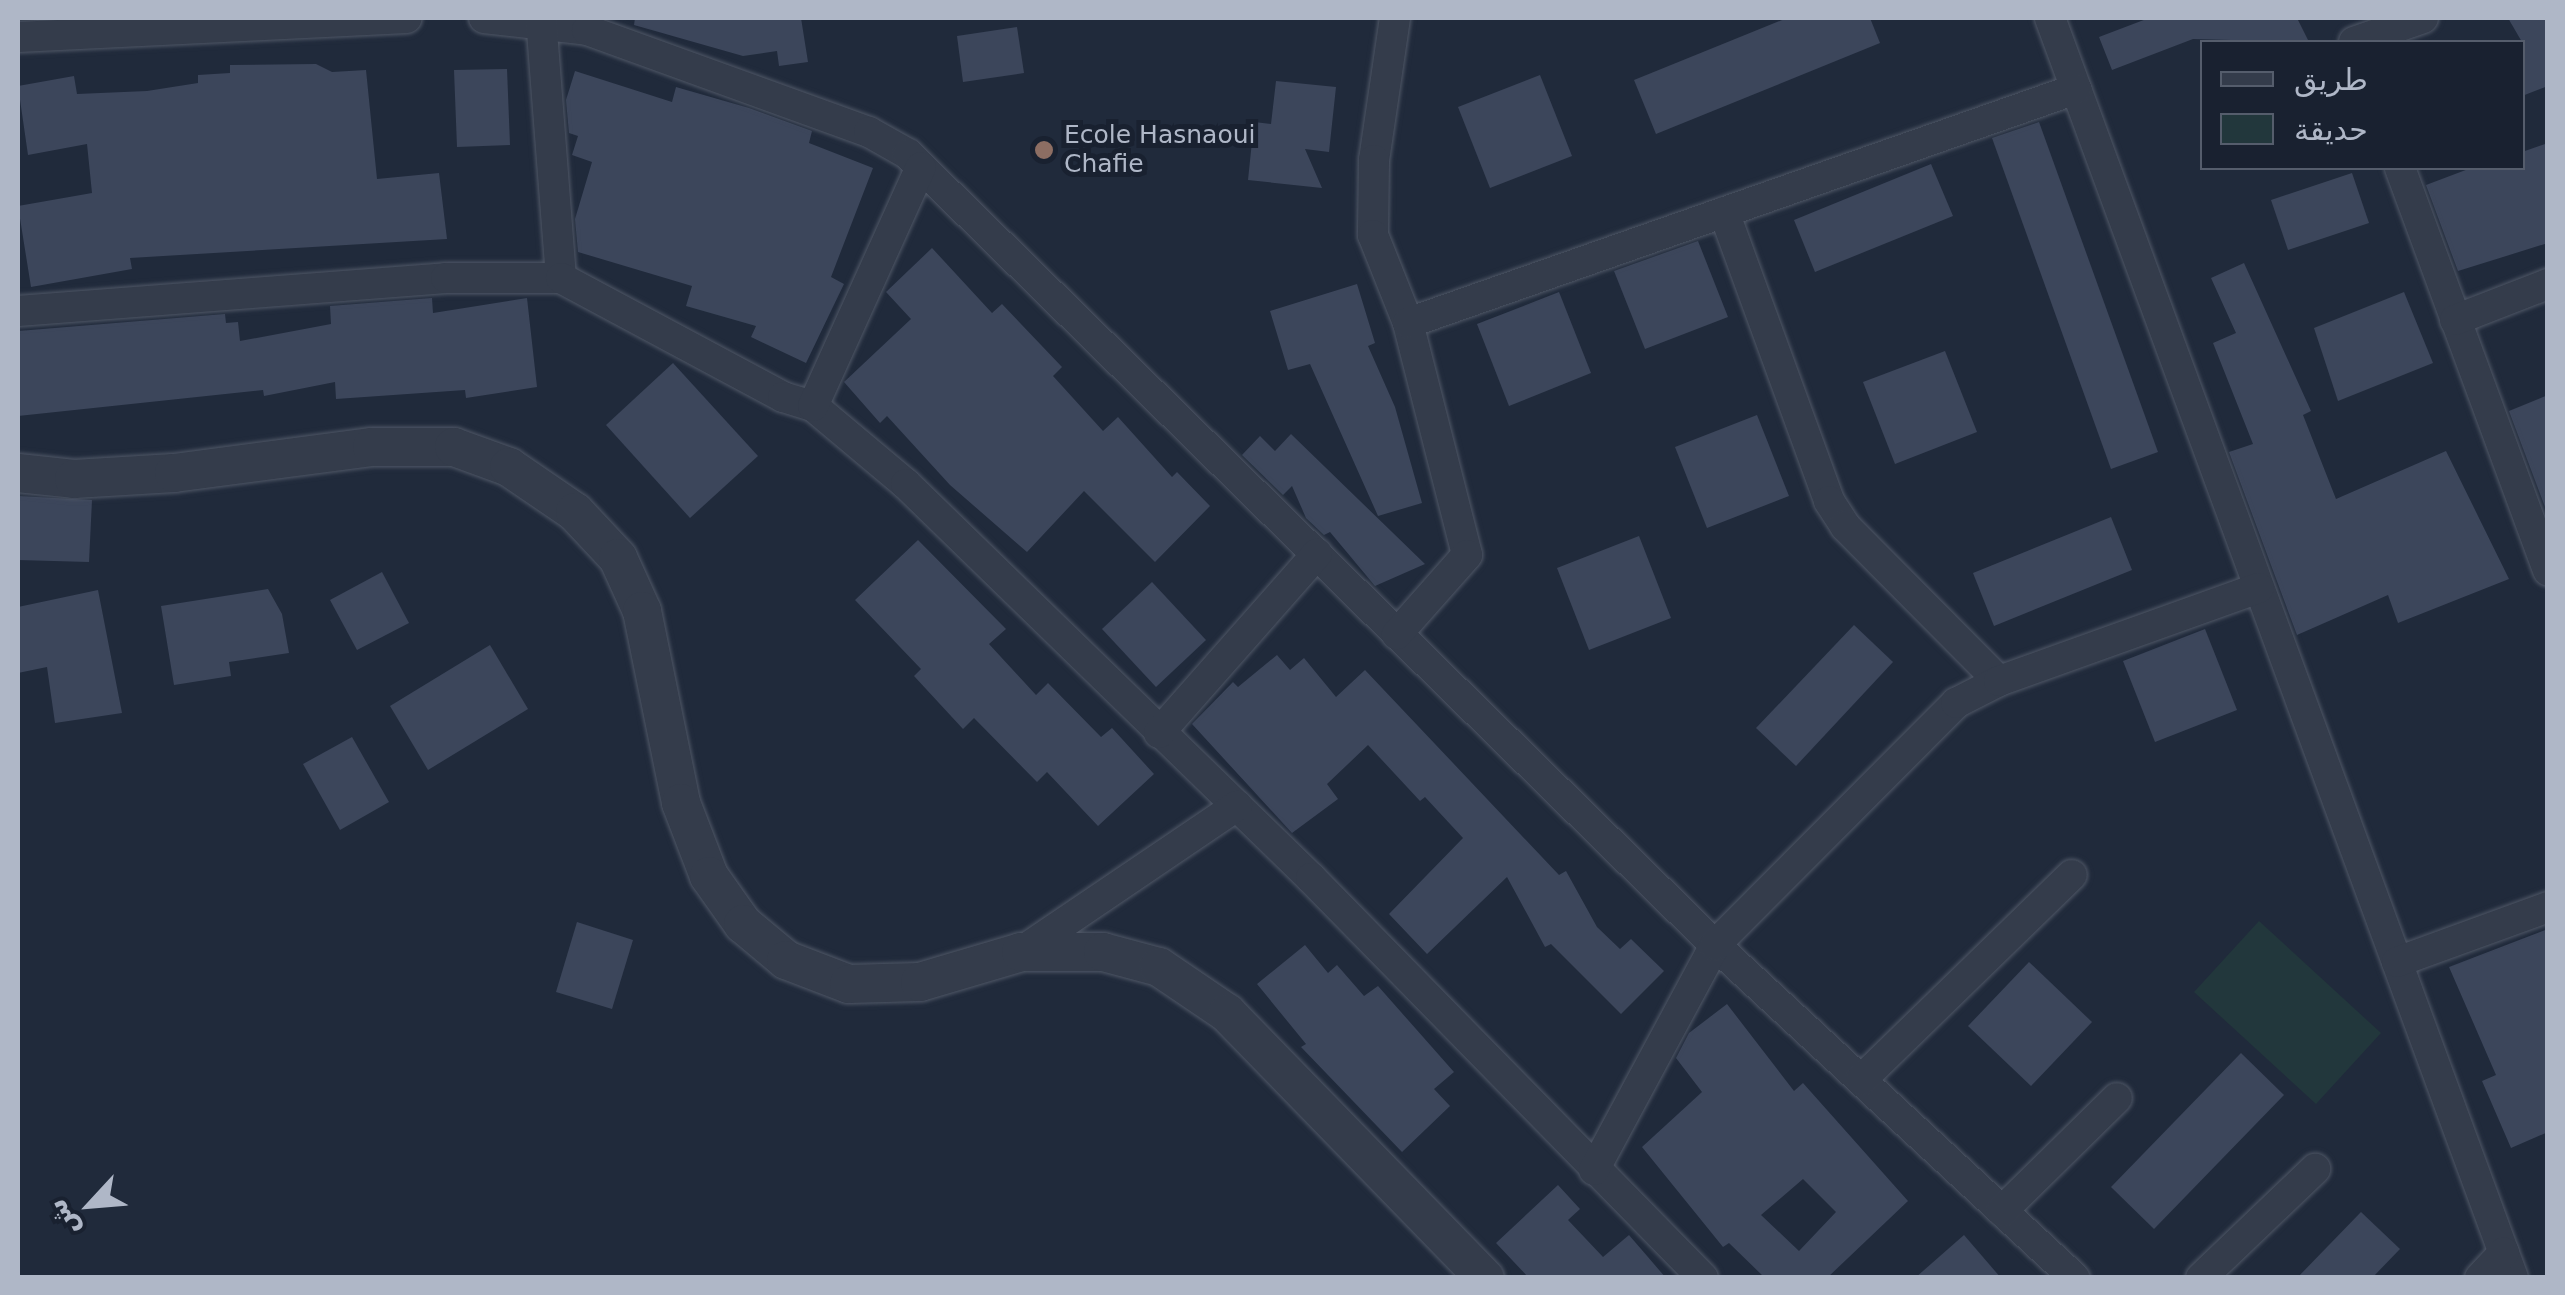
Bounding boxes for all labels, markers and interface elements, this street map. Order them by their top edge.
legend [2200,40,2525,170]
text: طريق [2294,62,2368,97]
text: حديقة [2294,112,2368,147]
place label: Ecole Hasnaoui Chafie [1064,121,1256,180]
marker: Ecole Hasnaoui Chafie [1033,139,1055,161]
north arrow [40,1155,140,1255]
text: ش [39,1194,86,1243]

